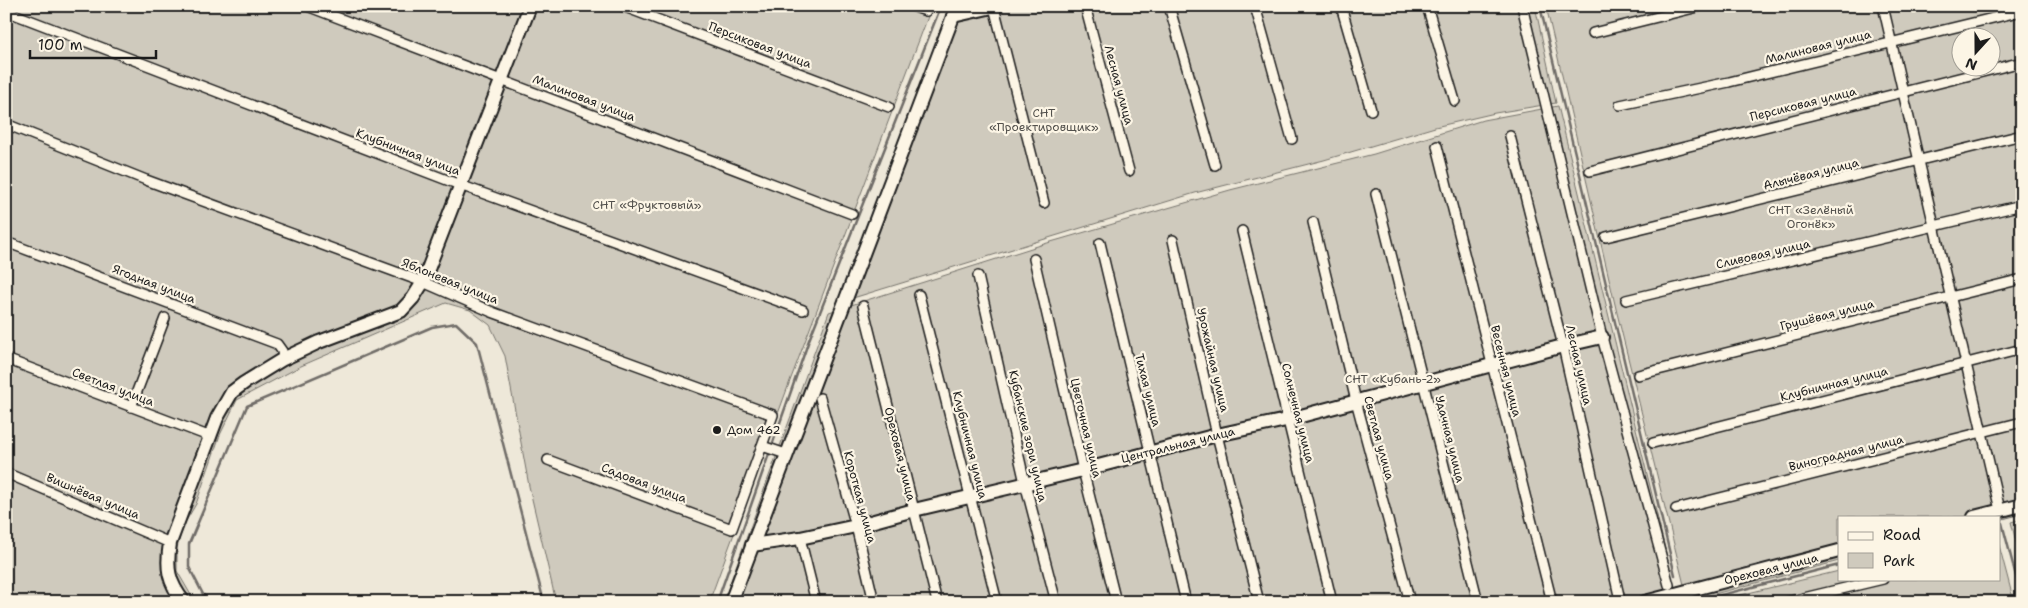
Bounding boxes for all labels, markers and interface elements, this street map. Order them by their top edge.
street label: Персиковая улица [706,18,814,72]
street label: Малиновая улица [1763,26,1873,68]
scale bar [30,28,156,60]
north arrow [1950,28,2000,78]
text: 100 m [38,35,83,55]
street label: Лесная улица [1101,43,1137,127]
text: N [1963,54,1980,75]
street label: Малиновая улица [530,71,638,125]
street label: Персиковая улица [1748,83,1858,125]
park label: СНТ «Проектировщик» [989,105,1099,135]
street label: Клубничная улица [354,125,463,179]
street label: Алычёвая улица [1762,154,1861,194]
park label: СНТ «Фруктовый» [593,197,702,213]
park label: СНТ «Зелёный Огонёк» [1768,202,1854,232]
street label: Сливовая улица [1714,235,1812,273]
street label: Яблоневая улица [399,254,501,308]
street label: Ягодная улица [110,261,198,307]
street label: Грушёвая улица [1778,295,1876,334]
street label: Урожайная улица [1193,306,1233,414]
street label: Лесная улица [1562,323,1596,407]
street label: Весенняя улица [1487,324,1525,419]
street label: Тихая улица [1131,352,1165,429]
street label: Солнечная улица [1278,361,1318,465]
street label: Клубничная улица [1778,363,1890,405]
street label: Светлая улица [70,364,157,410]
street label: Кубанские зори улица [1005,369,1051,504]
park label: СНТ «Кубань-2» [1345,371,1441,387]
street label: Цветочная улица [1067,376,1105,480]
street label: Клубничная улица [949,389,991,501]
street label: Светлая улица [1360,394,1398,482]
street label: Удачная улица [1431,394,1469,485]
street label: Ореховая улица [881,405,920,503]
place label: Дом 462 [727,422,781,438]
street label: Центральная улица [1119,423,1237,467]
marker: Дом 462 [711,424,723,436]
street label: Виноградная улица [1787,431,1906,475]
street label: Короткая улица [840,449,880,545]
street label: Садовая улица [599,459,689,507]
street label: Вишнёвая улица [44,469,143,523]
legend [1838,516,2000,580]
text: Road [1883,525,1921,545]
street label: Ореховая улица [1722,549,1820,588]
text: Park [1883,551,1915,571]

